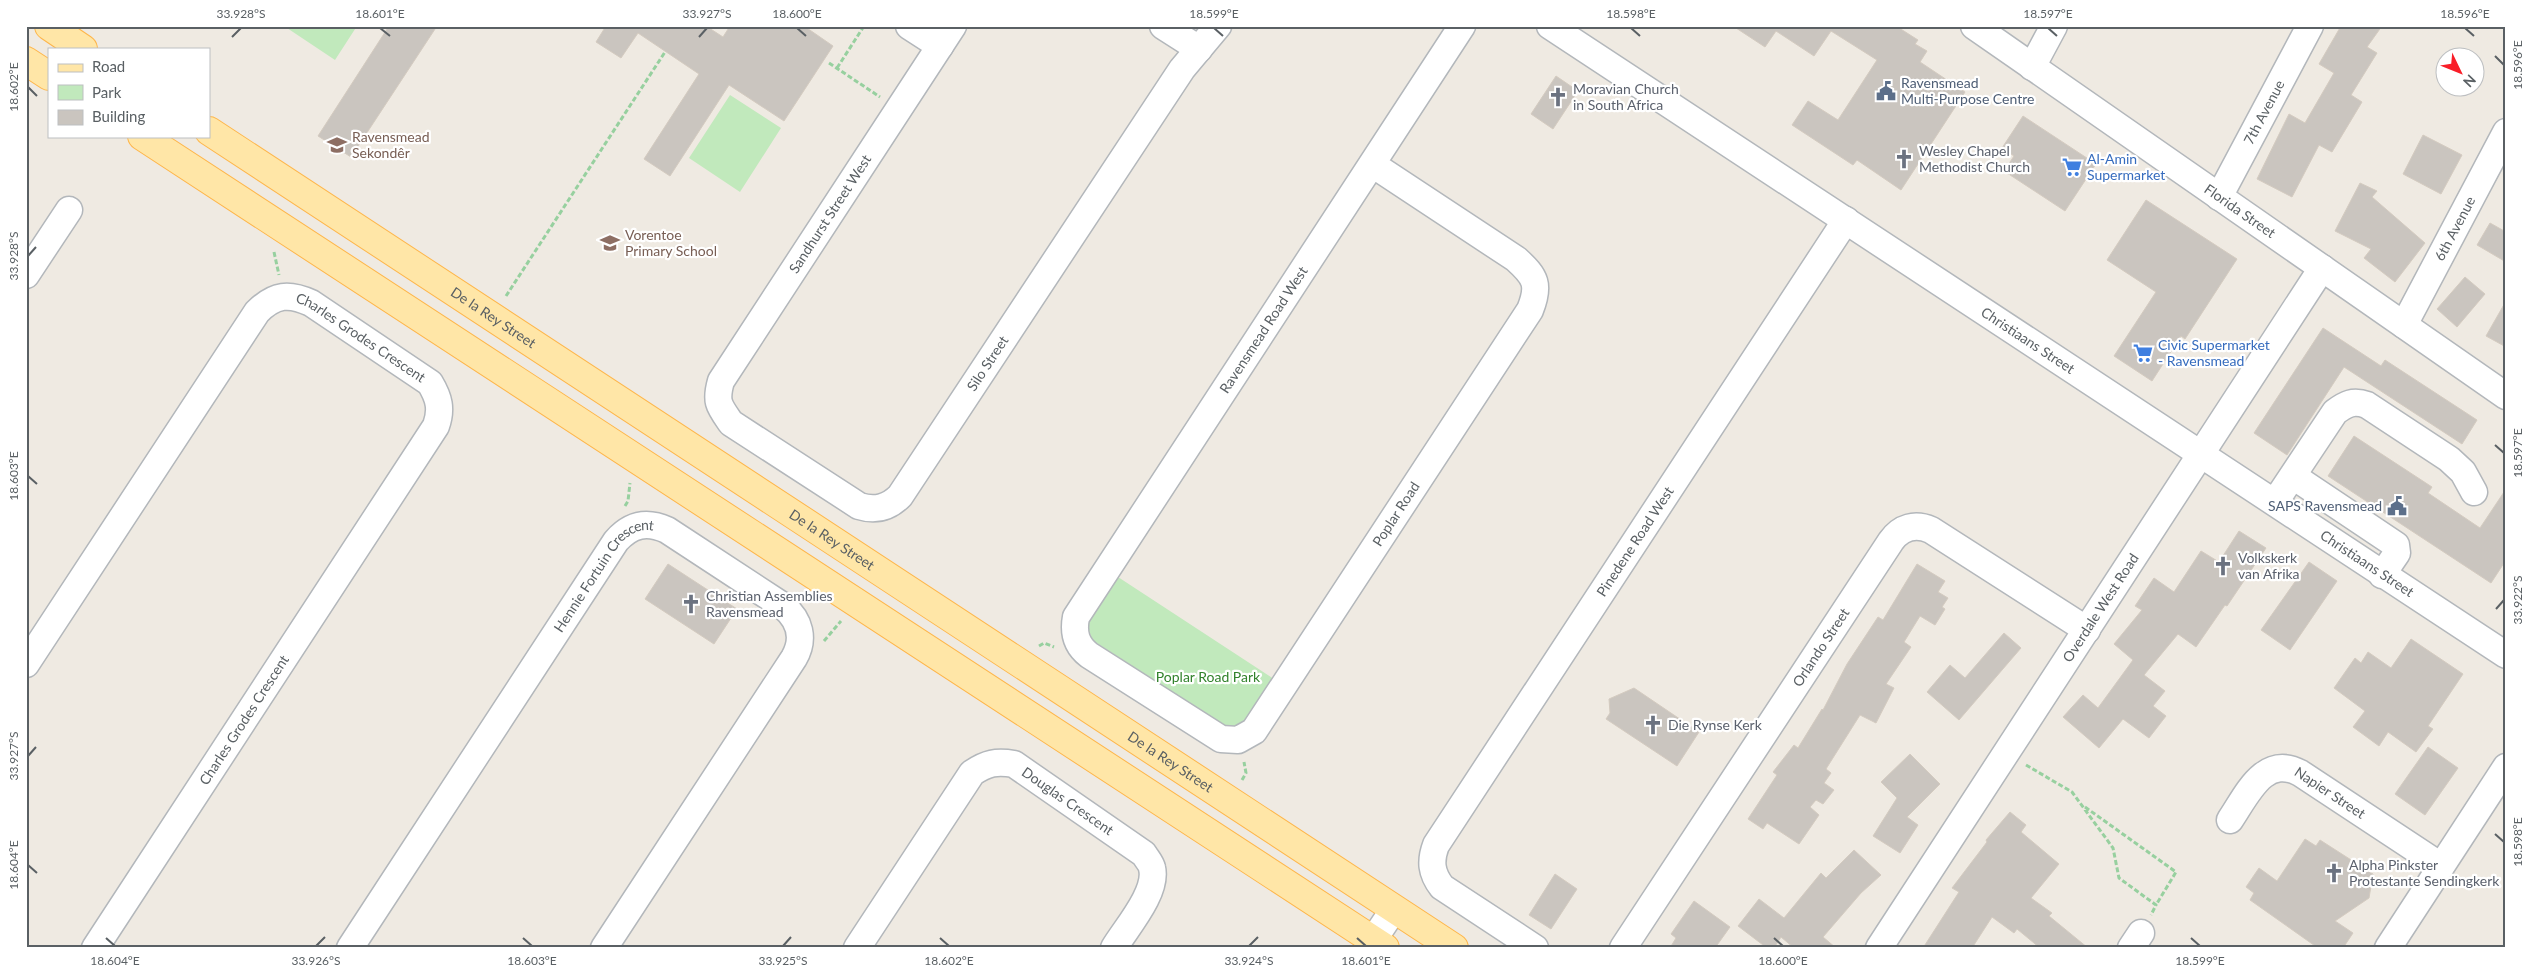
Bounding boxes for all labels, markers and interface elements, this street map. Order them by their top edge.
text: 33.928°S [216,6,266,21]
text: 18.601°E [355,6,405,21]
text: 33.927°S [682,6,732,21]
text: 18.600°E [772,6,822,21]
text: 18.599°E [1189,6,1239,21]
text: 18.598°E [1606,6,1656,21]
text: 18.597°E [2023,6,2073,21]
text: 18.596°E [2440,6,2490,21]
text: 18.596°E [2510,40,2525,90]
legend [48,48,210,138]
north arrow [2434,48,2484,98]
text: Road [92,57,125,75]
text: 18.602°E [6,62,21,112]
text: N [2460,71,2480,91]
place label: Ravensmead Multi-Purpose Centre [1901,74,2034,107]
street label: 7th Avenue [2240,77,2288,147]
place label: Moravian Church in South Africa [1573,80,1679,113]
public building icon: Ravensmead Multi-Purpose Centre [1875,80,1897,102]
text: Park [92,83,122,101]
church icon: Moravian Church in South Africa [1547,86,1569,108]
text: Building [92,107,145,125]
place label: Ravensmead Sekondêr [352,128,429,161]
school or university icon: Ravensmead Sekondêr [326,134,348,156]
place label: Wesley Chapel Methodist Church [1919,142,2030,175]
church icon: Wesley Chapel Methodist Church [1893,148,1915,170]
place label: Al-Amin Supermarket [2087,150,2165,183]
street label: Sandhurst Street West [785,151,874,276]
supermarket icon: Al-Amin Supermarket [2061,156,2083,178]
street label: Florida Street [2201,180,2279,241]
street label: 6th Avenue [2431,193,2478,264]
place label: Vorentoe Primary School [625,226,717,259]
text: 33.928°S [6,231,21,281]
school or university icon: Vorentoe Primary School [599,232,621,254]
street label: Ravensmead Road West [1216,263,1311,396]
street label: De la Rey Street [448,283,539,351]
street label: Charles Grodes Crescent [294,289,429,386]
street label: Christiaans Street [1978,303,2078,377]
street label: Silo Street [963,332,1012,394]
place label: Civic Supermarket - Ravensmead [2158,336,2270,369]
supermarket icon: Civic Supermarket - Ravensmead [2132,342,2154,364]
text: 18.597°E [2510,428,2525,478]
text: 18.603°E [6,451,21,501]
street label: Poplar Road [1368,478,1423,549]
street label: Pinedene Road West [1593,483,1677,599]
public building icon: SAPS Ravensmead [2386,495,2408,517]
place label: SAPS Ravensmead [2268,497,2382,514]
street label: De la Rey Street [786,505,878,573]
street label: Hennie Fortuin Crescent [550,516,655,635]
street label: Christiaans Street [2317,526,2417,600]
place label: Volkskerk van Afrika [2238,549,2300,582]
street label: Overdale West Road [2059,550,2142,665]
church icon: Volkskerk van Afrika [2212,555,2234,577]
text: 33.922°S [2510,575,2525,625]
place label: Christian Assemblies Ravensmead [706,587,833,620]
church icon: Christian Assemblies Ravensmead [680,593,702,615]
street label: Orlando Street [1789,605,1853,690]
street label: Charles Grodes Crescent [195,652,292,788]
park label: Poplar Road Park [1156,668,1261,685]
church icon: Die Rynse Kerk [1642,714,1664,736]
place label: Die Rynse Kerk [1668,716,1763,733]
street label: De la Rey Street [1125,727,1217,796]
text: 33.927°S [6,731,21,781]
street label: Douglas Crescent [1019,763,1117,838]
street label: Napier Street [2291,763,2369,822]
text: 18.598°E [2510,817,2525,867]
text: 18.604°E [6,840,21,890]
place label: Alpha Pinkster Protestante Sendingkerk [2349,856,2500,889]
church icon: Alpha Pinkster Protestante Sendingkerk [2323,862,2345,884]
text: 18.604°E [90,953,140,968]
text: 33.926°S [291,953,341,968]
text: 18.603°E [507,953,557,968]
text: 33.925°S [758,953,808,968]
text: 18.602°E [924,953,974,968]
text: 33.924°S [1224,953,1274,968]
text: 18.601°E [1341,953,1391,968]
text: 18.600°E [1758,953,1808,968]
text: 18.599°E [2175,953,2225,968]

